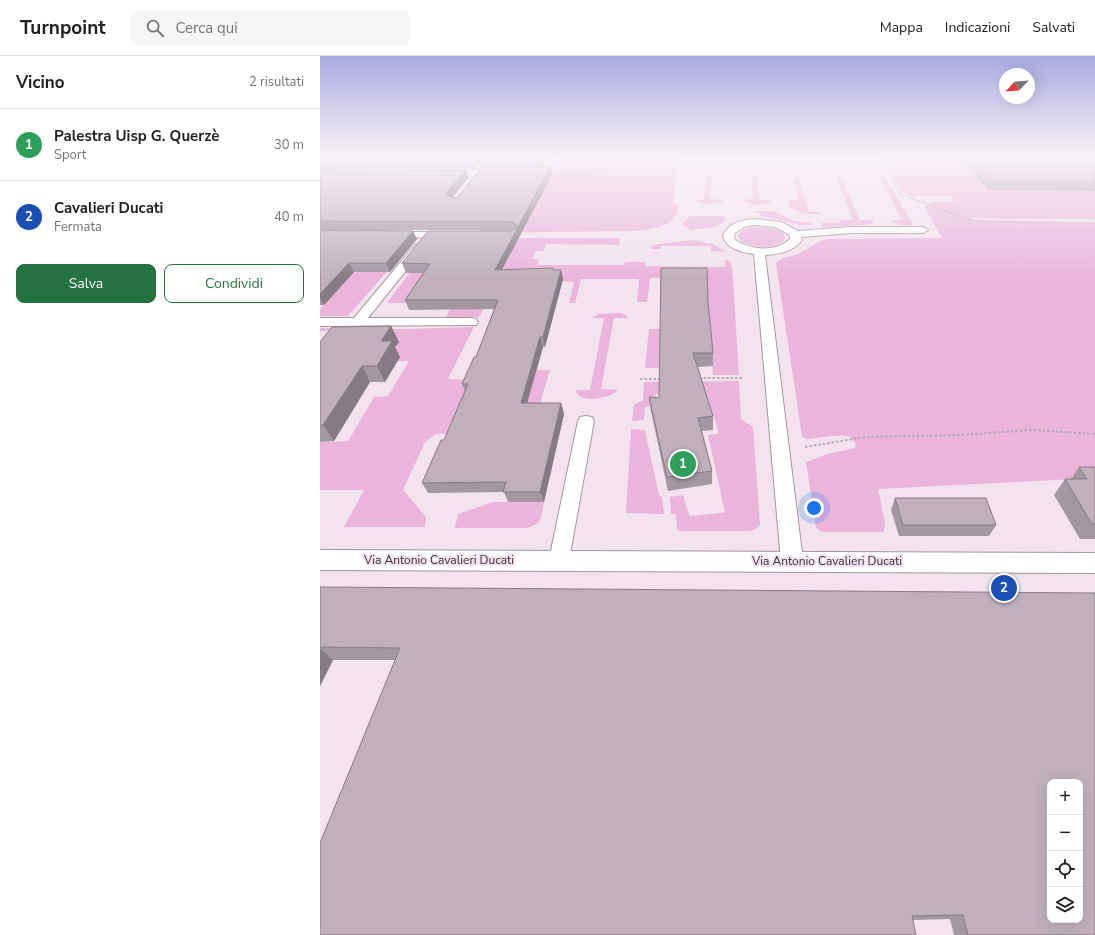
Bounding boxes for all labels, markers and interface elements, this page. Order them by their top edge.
search box [130,10,410,46]
text: Turnpoint [20,15,106,41]
icon: search [144,17,166,39]
text: Cerca qui [176,18,238,38]
text: Mappa [880,18,923,37]
text: Indicazioni [945,18,1010,37]
text: Salvati [1032,18,1075,37]
north arrow [999,68,1035,104]
text: Vicino [16,71,65,94]
text: 2 risultati [249,73,304,91]
text: Palestra Uisp G. Querzè [54,126,219,146]
text: 1 [25,136,33,154]
text: 30 m [274,136,304,154]
text: Sport [54,146,86,164]
text: Cavalieri Ducati [54,198,163,218]
text: 2 [25,208,33,226]
text: 40 m [274,208,304,226]
text: Fermata [54,218,102,236]
button: Salva [16,264,156,303]
button: Condividi [164,264,304,303]
pin: 1 [670,449,696,479]
your location [804,498,824,518]
street label: Via Antonio Cavalieri Ducati [363,552,514,568]
street label: Via Antonio Cavalieri Ducati [751,553,902,569]
pin: 2 [991,573,1017,603]
map controls [1047,779,1083,923]
button: + [1047,779,1083,815]
button: − [1047,815,1083,851]
button: locate [1047,851,1083,887]
button: layers [1047,887,1083,923]

